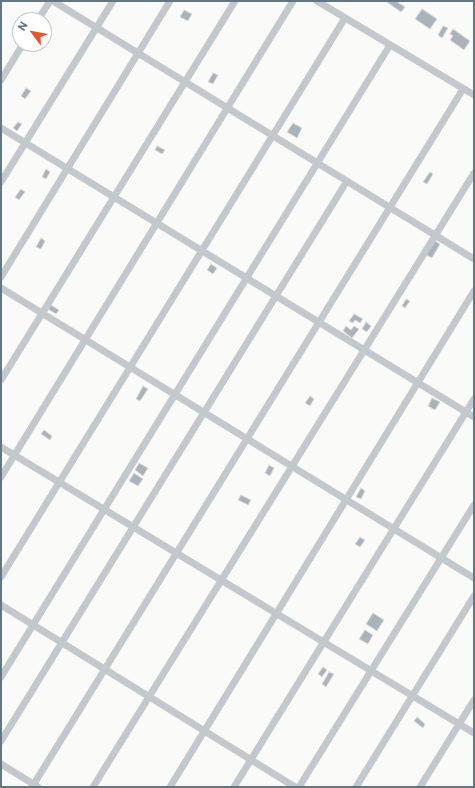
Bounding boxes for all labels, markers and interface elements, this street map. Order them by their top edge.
north arrow [12,12,52,52]
text: N [15,19,30,33]

